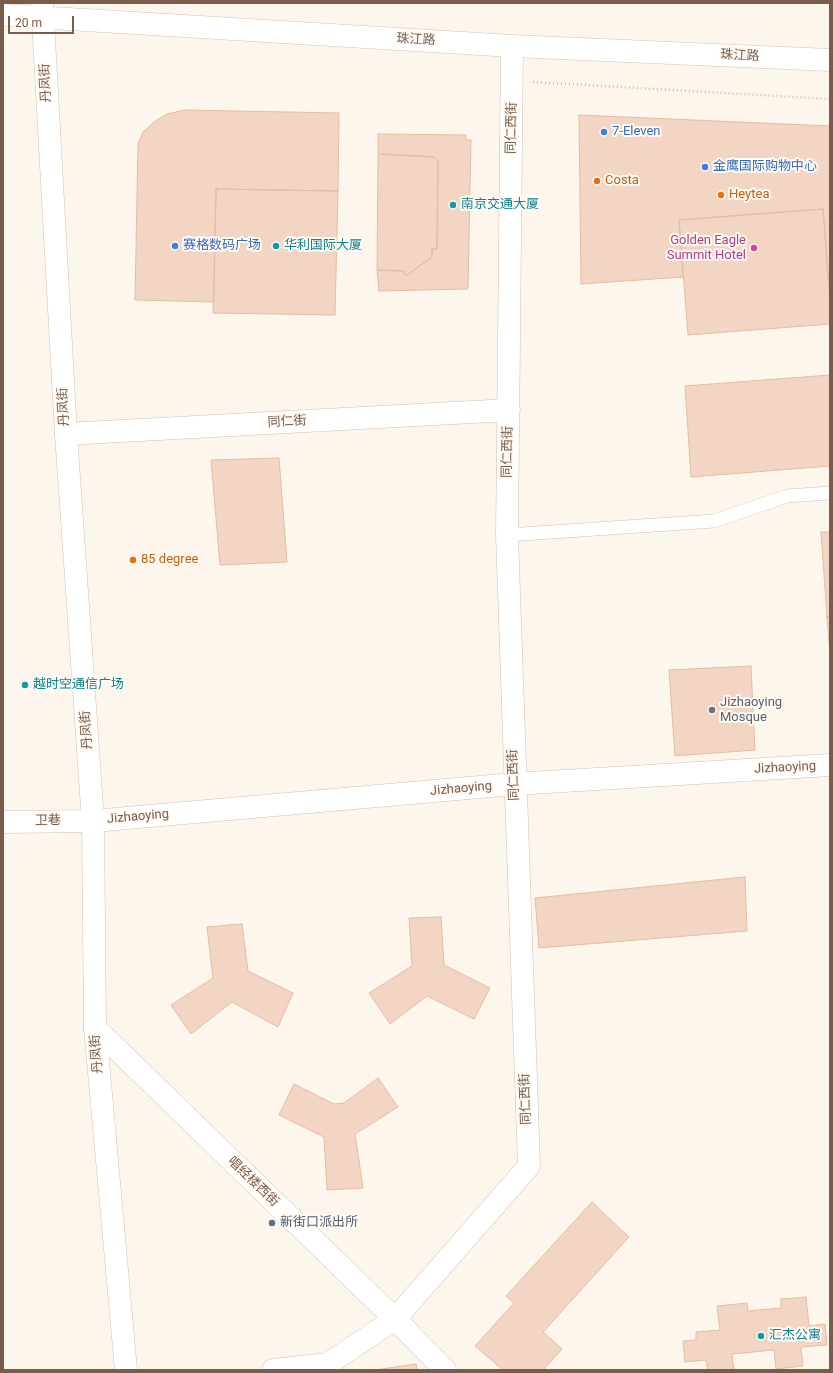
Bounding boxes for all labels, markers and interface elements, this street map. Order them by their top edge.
scale bar [10,8,76,34]
text: 20 m [15,16,42,30]
street label: 珠江路 [396,31,436,49]
street label: 珠江路 [720,47,760,65]
street label: 丹凤街 [37,63,55,103]
street label: 同仁西街 [504,102,520,154]
place label: 7-Eleven [612,124,661,140]
marker: 7-Eleven [599,127,609,137]
place label: 金鹰国际购物中心 [713,159,817,175]
marker: 金鹰国际购物中心 [700,162,710,172]
place label: Costa [605,173,639,189]
marker: Costa [592,176,602,186]
place label: Heytea [729,187,769,203]
marker: Heytea [716,190,726,200]
place label: 南京交通大厦 [461,197,539,213]
marker: 南京交通大厦 [448,200,458,210]
place label: Golden Eagle Summit Hotel [667,233,746,264]
place label: 赛格数码广场 [183,238,261,254]
place label: 华利国际大厦 [284,238,362,254]
marker: 赛格数码广场 [170,241,180,251]
marker: 华利国际大厦 [271,241,281,251]
marker: Golden Eagle Summit Hotel [749,243,759,253]
street label: 丹凤街 [55,387,73,427]
street label: 同仁街 [267,413,307,431]
street label: 同仁西街 [500,426,516,478]
place label: 85 degree [141,552,198,568]
marker: 85 degree [128,555,138,565]
place label: 越时空通信广场 [33,677,124,693]
marker: 越时空通信广场 [20,680,30,690]
place label: Jizhaoying Mosque [720,695,782,726]
marker: Jizhaoying Mosque [707,705,717,715]
street label: 丹凤街 [78,710,96,750]
street label: 同仁西街 [505,749,523,801]
street label: Jizhaoying [754,759,816,777]
street label: Jizhaoying [429,779,493,799]
street label: Jizhaoying [106,807,170,827]
street label: 卫巷 [35,813,61,829]
street label: 丹凤街 [88,1034,106,1074]
street label: 同仁西街 [517,1073,535,1125]
street label: 唱经楼西街 [224,1154,282,1210]
place label: 新街口派出所 [280,1215,358,1231]
marker: 新街口派出所 [267,1218,277,1228]
place label: 汇杰公寓 [769,1328,821,1344]
marker: 汇杰公寓 [756,1331,766,1341]

